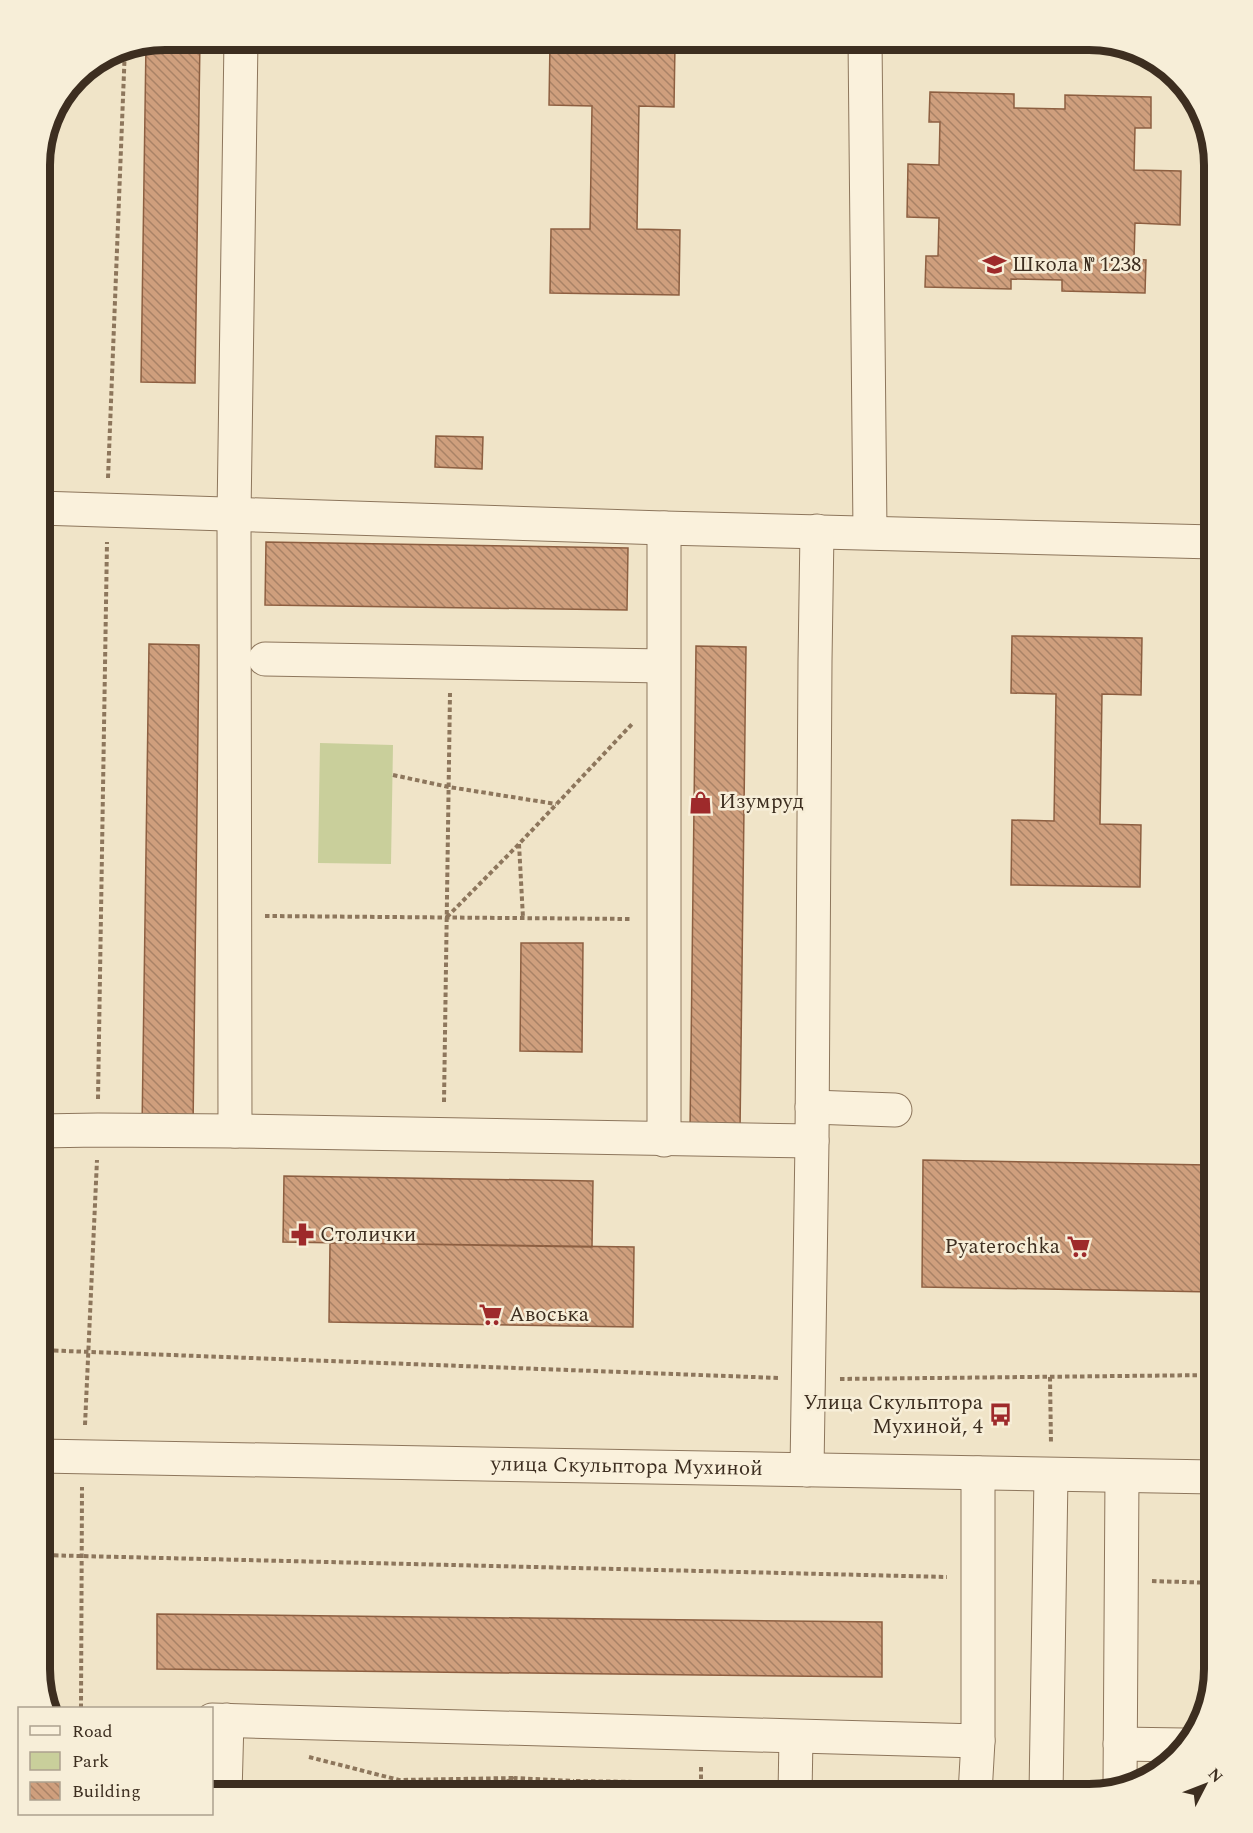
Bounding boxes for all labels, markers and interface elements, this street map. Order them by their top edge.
place label: Школа № 1238 [1012,249,1141,281]
school or university icon: Школа № 1238 [981,252,1007,278]
place label: Изумруд [719,786,804,818]
shop icon: Изумруд [688,789,714,815]
place label: Столички [320,1219,416,1251]
pharmacy icon: Столички [289,1222,315,1248]
place label: Pyaterochka [945,1231,1061,1263]
supermarket icon: Pyaterochka [1065,1234,1091,1260]
place label: Авоська [509,1299,590,1331]
supermarket icon: Авоська [478,1302,504,1328]
place label: Улица Скульптора Мухиной, 4 [803,1387,984,1443]
bus stop icon: Улица Скульптора Мухиной, 4 [988,1402,1014,1428]
street label: улица Скульптора Мухиной [490,1448,763,1485]
legend [18,1707,213,1815]
text: Road [72,1718,113,1745]
text: Park [72,1748,109,1775]
north arrow [1175,1755,1235,1815]
text: N [1202,1763,1229,1789]
text: Building [72,1778,141,1805]

